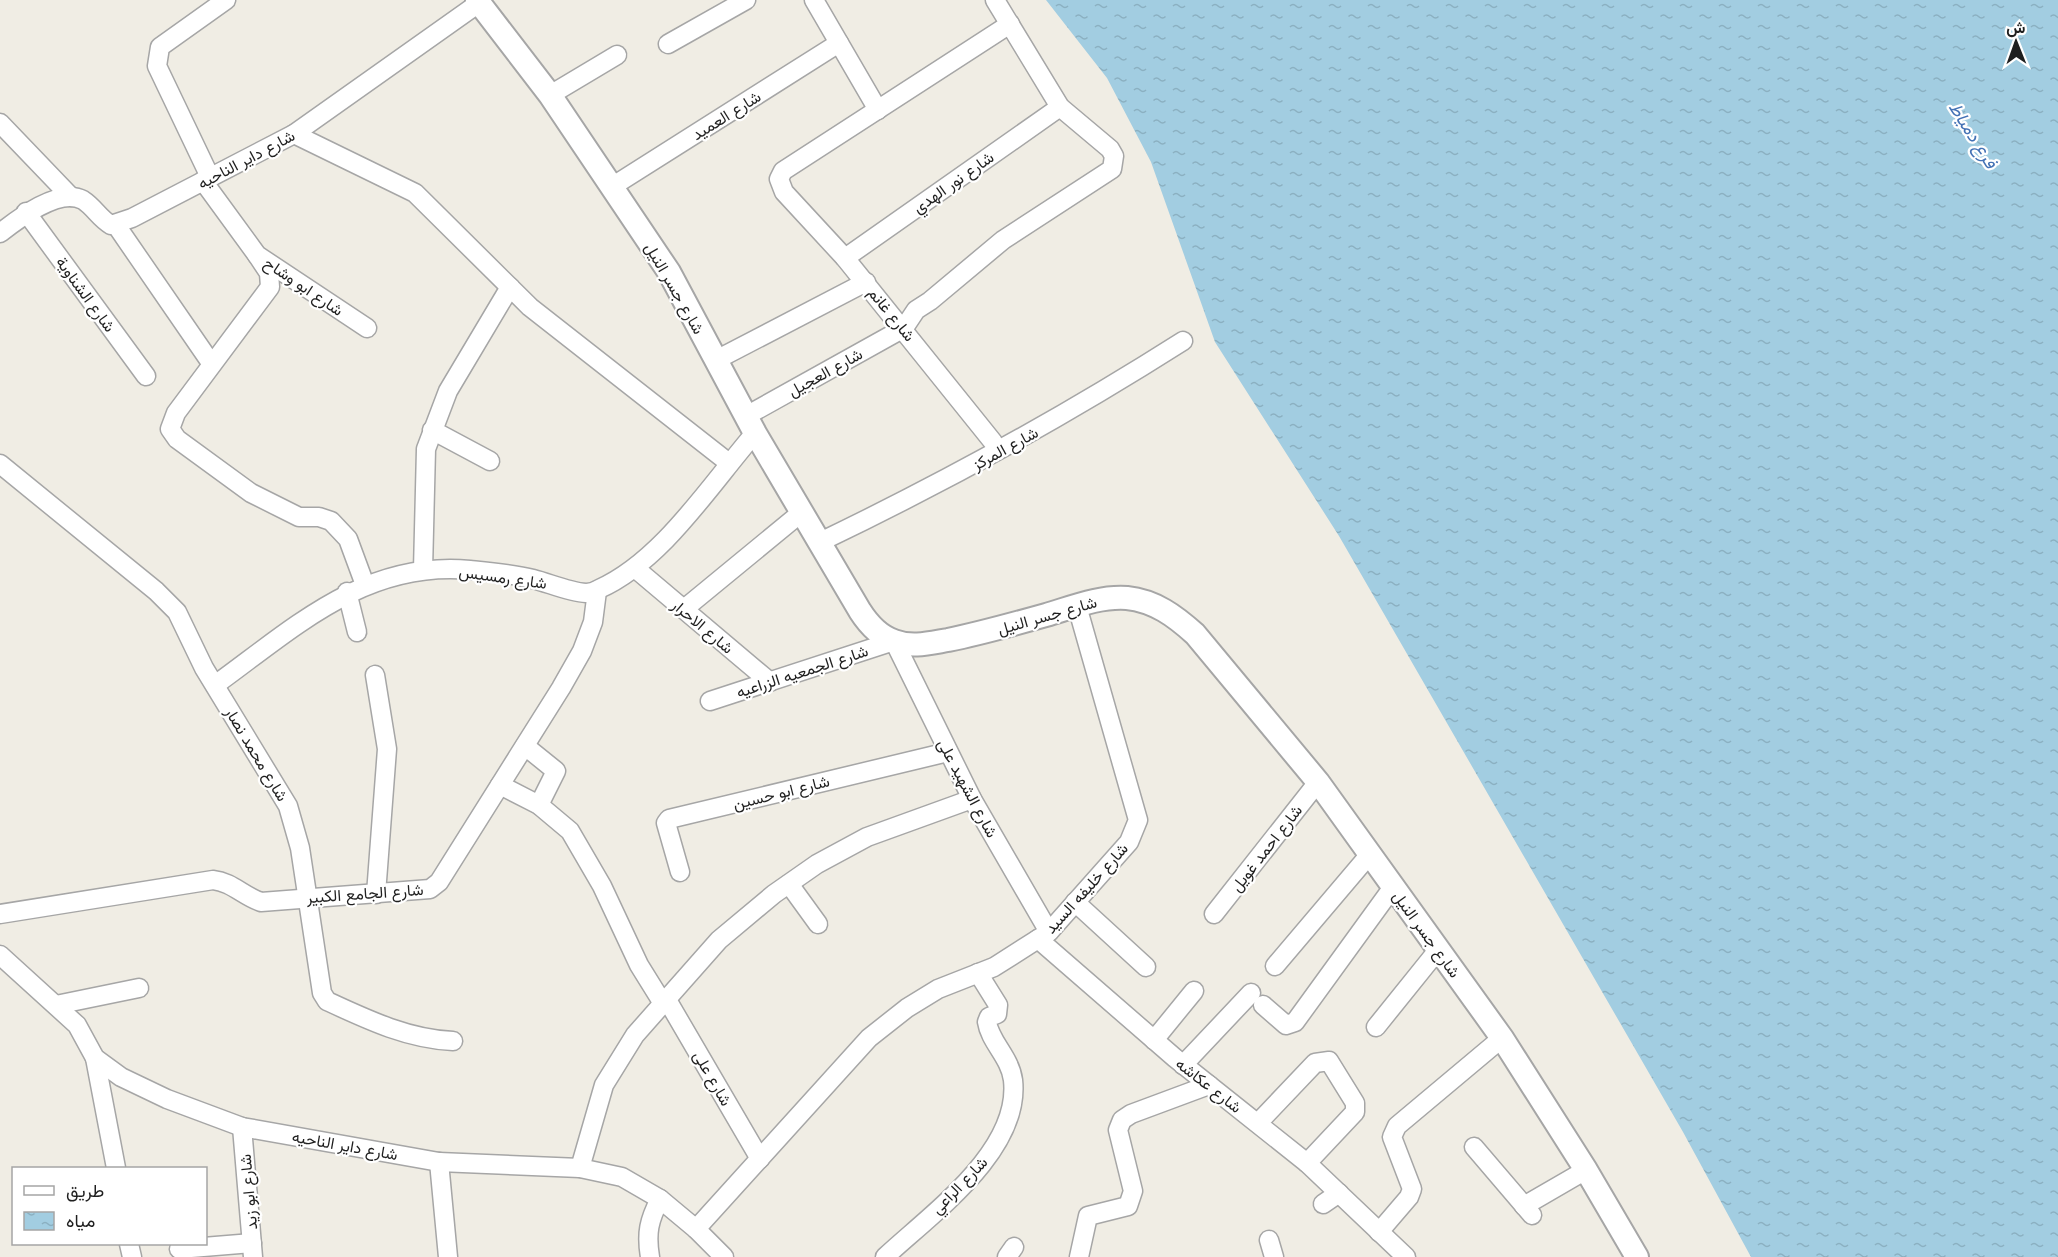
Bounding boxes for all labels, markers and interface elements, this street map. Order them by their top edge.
north arrow [1986,12,2046,72]
text: ش [2006,17,2026,37]
street label: شارع العميد [688,86,765,146]
water label: فرع دمياط [1942,98,2002,174]
street label: شارع داير الناحيه [194,125,299,195]
street label: شارع نور الهدي [909,147,1000,221]
street label: شارع جسر النيل [639,239,709,338]
street label: شارع الشناوية [50,252,120,337]
street label: شارع ابو وشاح [259,252,347,321]
street label: شارع غانم [863,283,920,346]
street label: شارع العجيل [784,343,867,402]
street label: شارع المركز [968,422,1042,476]
street label: شارع رمسيس [457,561,548,595]
street label: شارع جسر النيل [995,591,1100,641]
street label: شارع الاحرار [666,594,738,659]
street label: شارع الجمعيه الزراعيه [733,640,871,704]
street label: شارع محمد نصار [219,702,293,806]
street label: شارع الشهيد على [932,735,1002,842]
street label: شارع ابو حسين [731,770,832,816]
street label: شارع احمد غويل [1226,800,1308,897]
street label: شارع خليفه السيد [1040,839,1133,939]
street label: شارع الجامع الكبير [305,879,424,909]
street label: شارع جسر النيل [1387,887,1465,982]
street label: شارع على [687,1047,737,1110]
street label: شارع عكاشه [1171,1053,1246,1119]
street label: شارع داير الناحيه [290,1126,399,1166]
street label: شارع الراعي [927,1152,994,1221]
street label: شارع ابو زيد [235,1153,263,1231]
legend [12,1167,207,1245]
text: طريق [66,1180,104,1202]
text: مياه [66,1210,95,1231]

